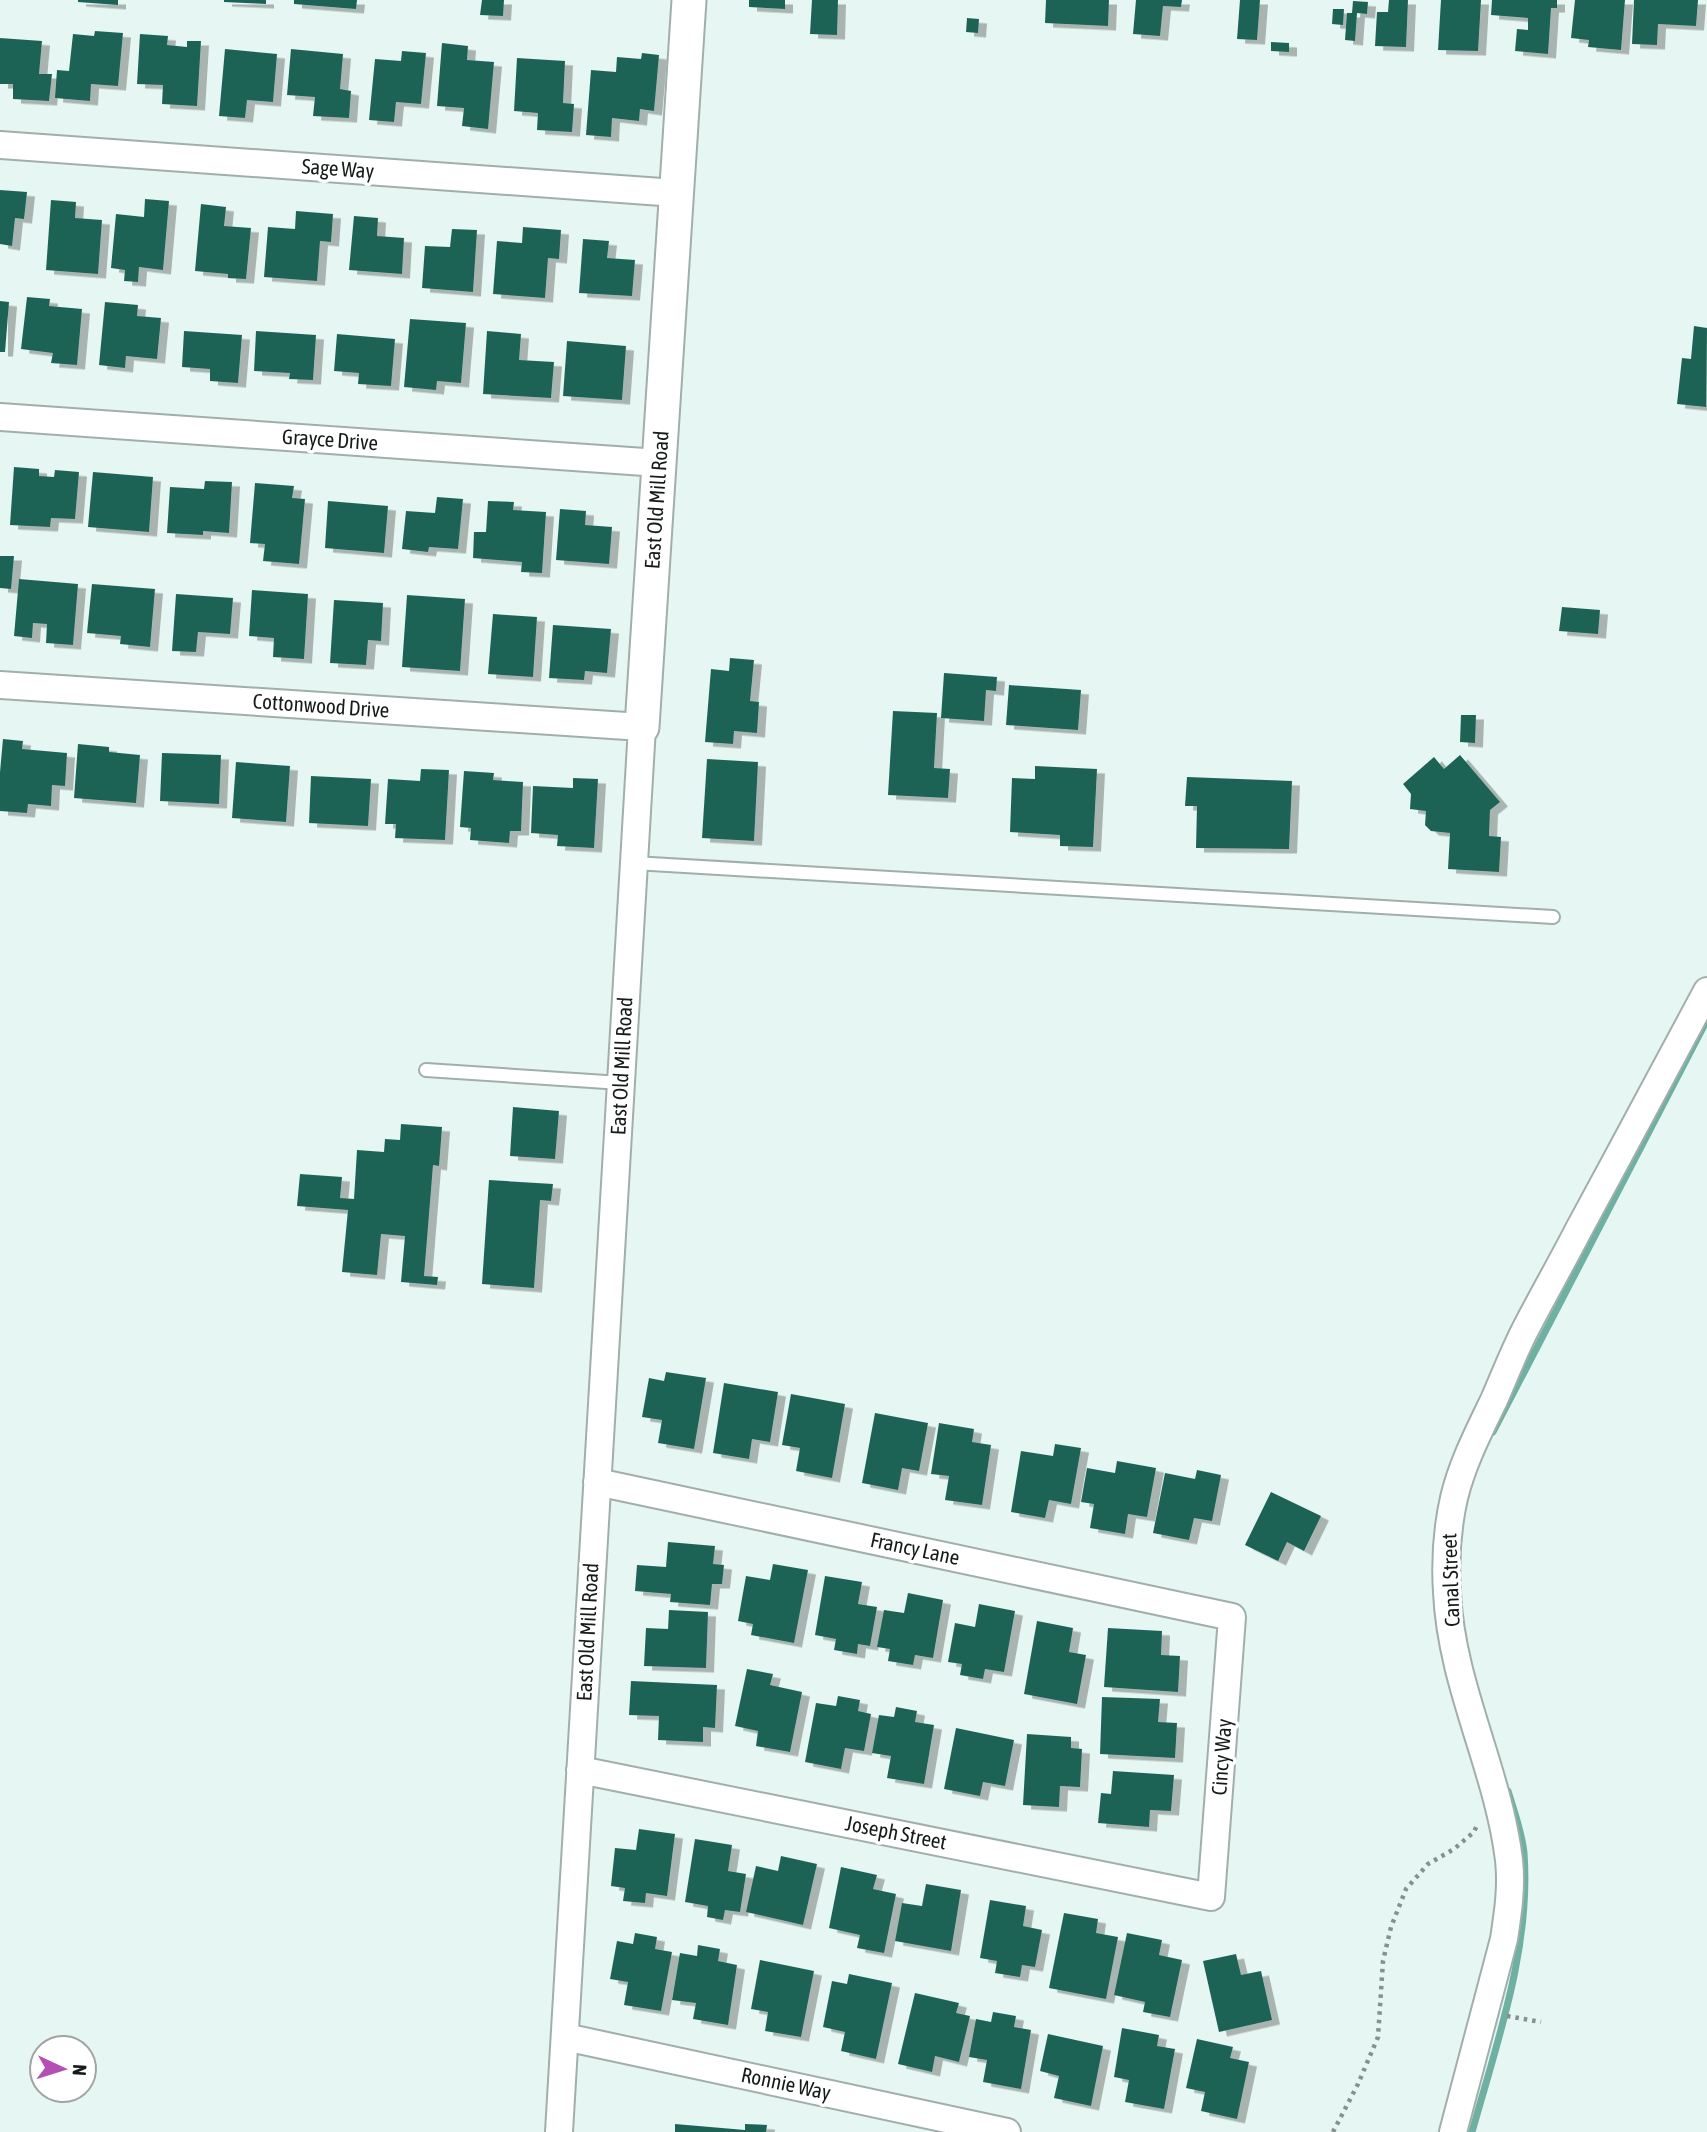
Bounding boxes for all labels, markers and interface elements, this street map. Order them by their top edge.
street label: Sage Way [301,153,375,183]
street label: Grayce Drive [281,424,379,454]
street label: East Old Mill Road [639,430,673,570]
street label: Cottonwood Drive [252,688,390,722]
street label: East Old Mill Road [605,996,637,1136]
street label: Francy Lane [868,1527,962,1569]
street label: Canal Street [1436,1533,1464,1627]
street label: East Old Mill Road [571,1562,603,1702]
street label: Cincy Way [1206,1717,1236,1796]
street label: Joseph Street [844,1810,949,1854]
north arrow [28,2034,98,2104]
street label: Ronnie Way [739,2062,834,2104]
text: N [69,2064,91,2077]

